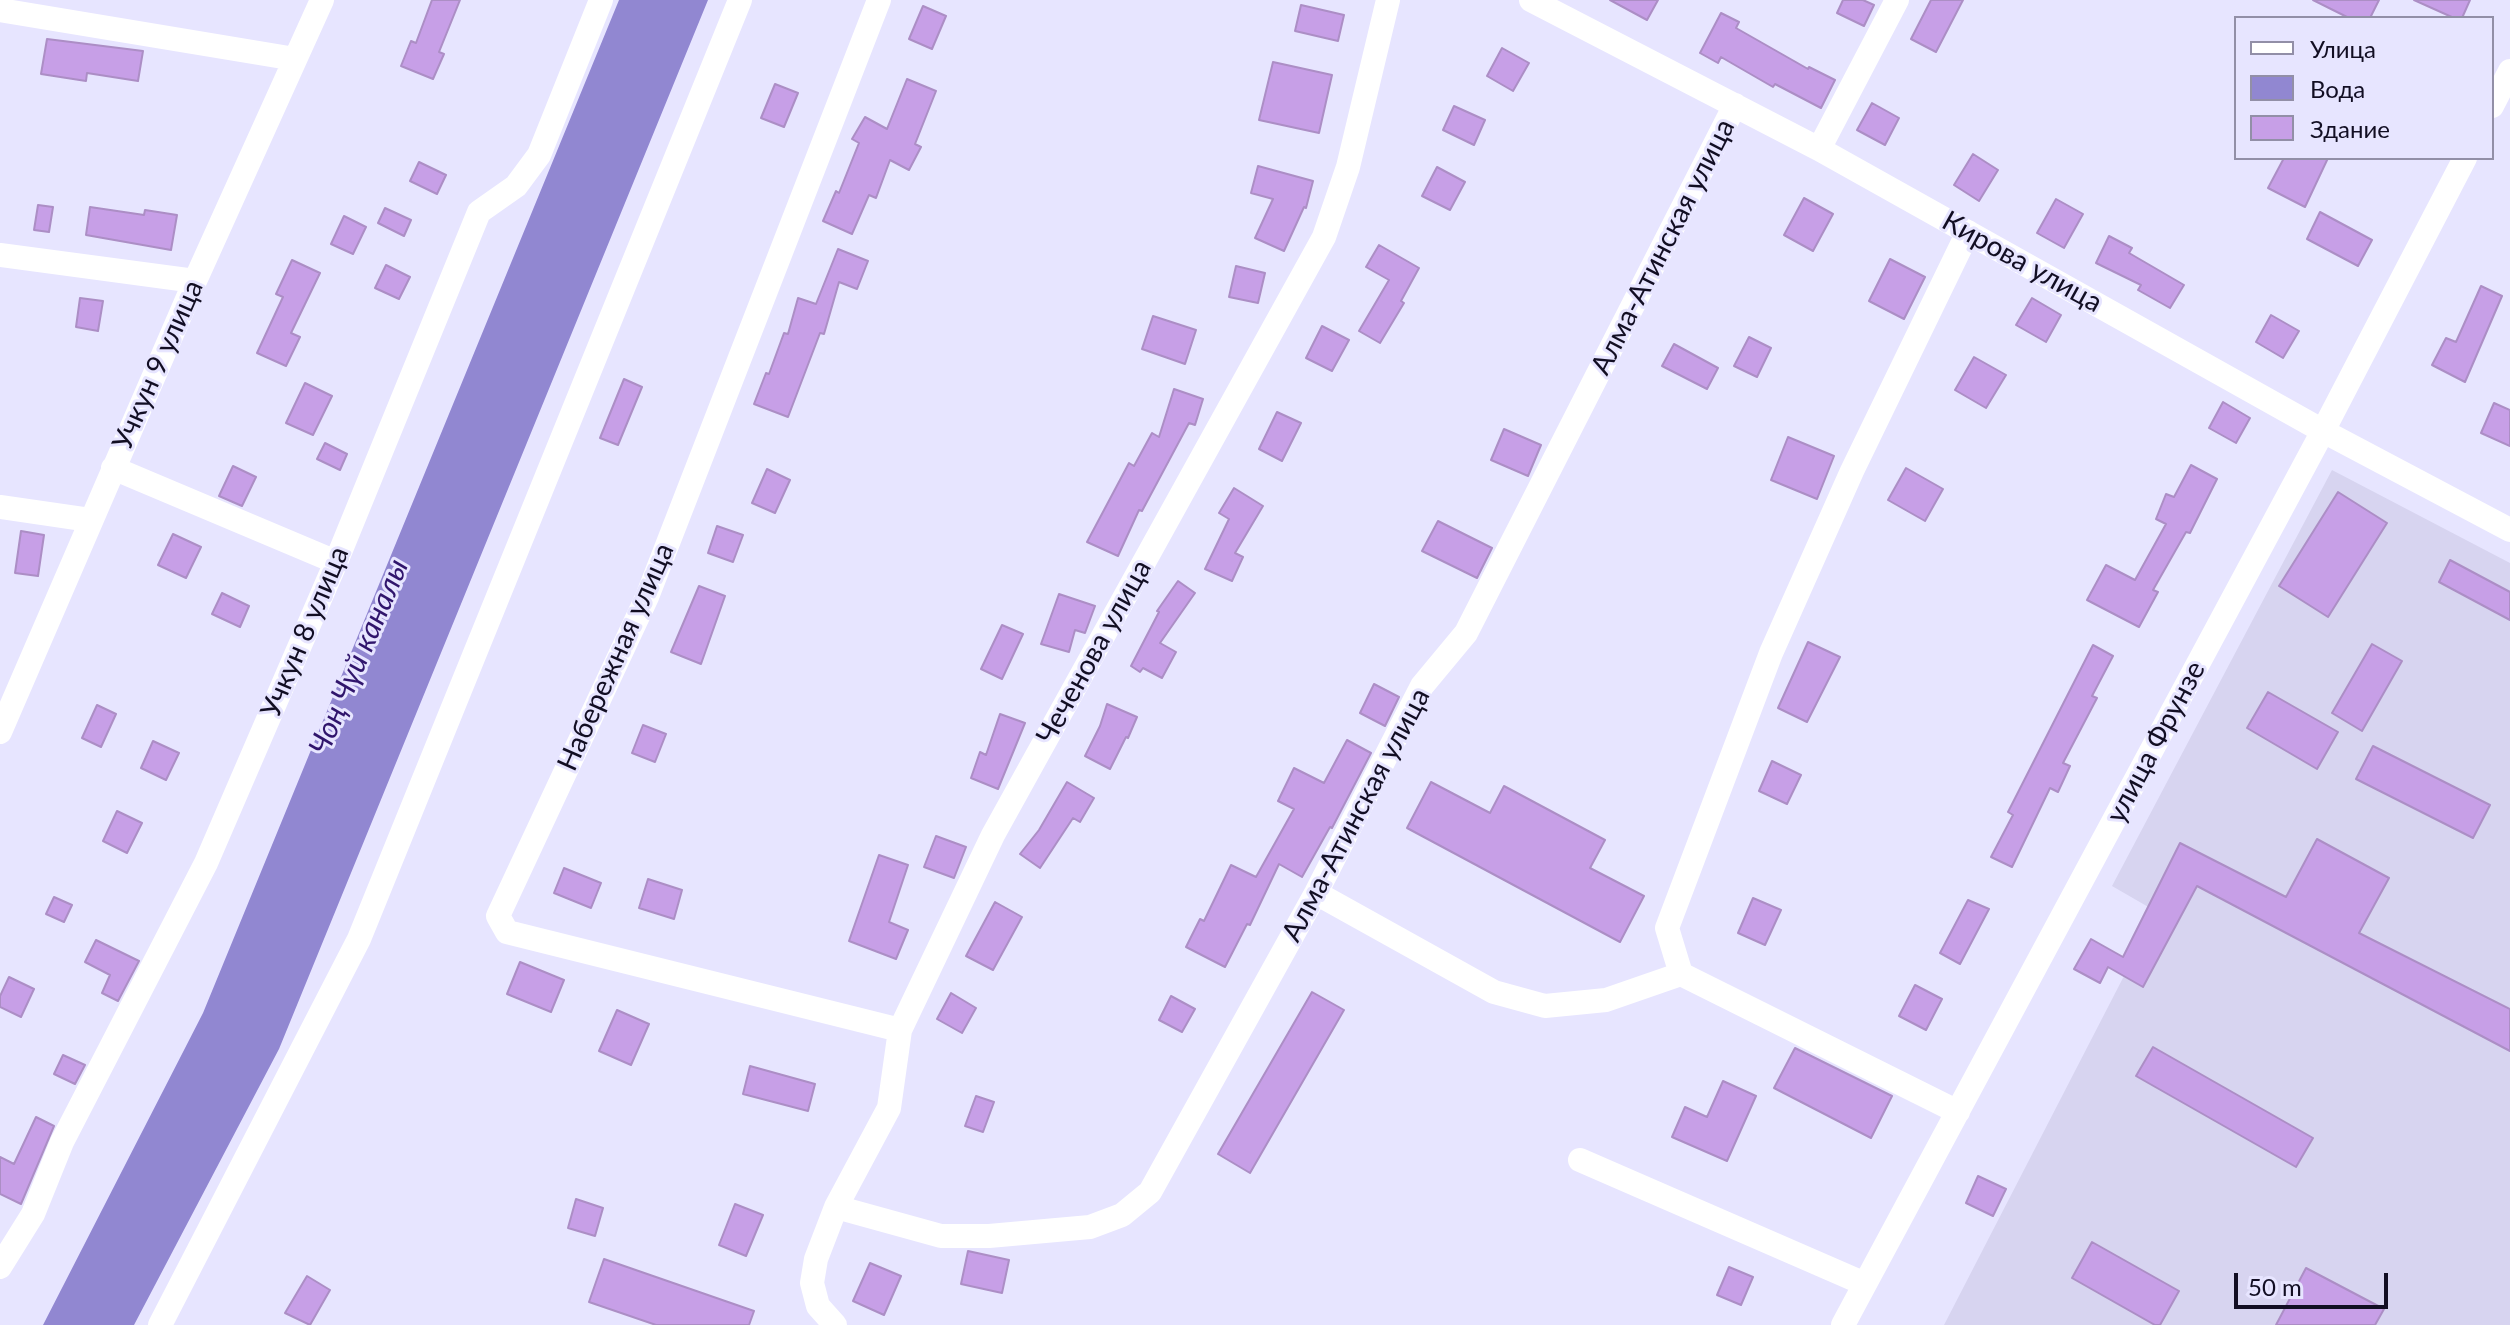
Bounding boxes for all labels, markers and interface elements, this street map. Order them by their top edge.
legend [2234,16,2494,160]
text: Улица [2310,34,2376,63]
text: Вода [2310,74,2365,103]
street label: Алма-Атинская улица [1584,114,1742,380]
text: Здание [2310,114,2390,143]
street label: Кирова улица [1936,204,2108,320]
street label: Учкун 9 улица [106,275,210,455]
street label: Набережная улица [551,538,681,776]
street label: Учкун 8 улица [254,542,356,722]
water label: Чоң Чүй каналы [302,554,416,760]
street label: Чеченова улица [1030,554,1158,750]
street label: улица Фрунзе [2099,655,2213,829]
street label: Алма-Атинская улица [1275,683,1437,947]
scale bar [2238,1257,2392,1307]
text: 50 m [2248,1272,2302,1301]

